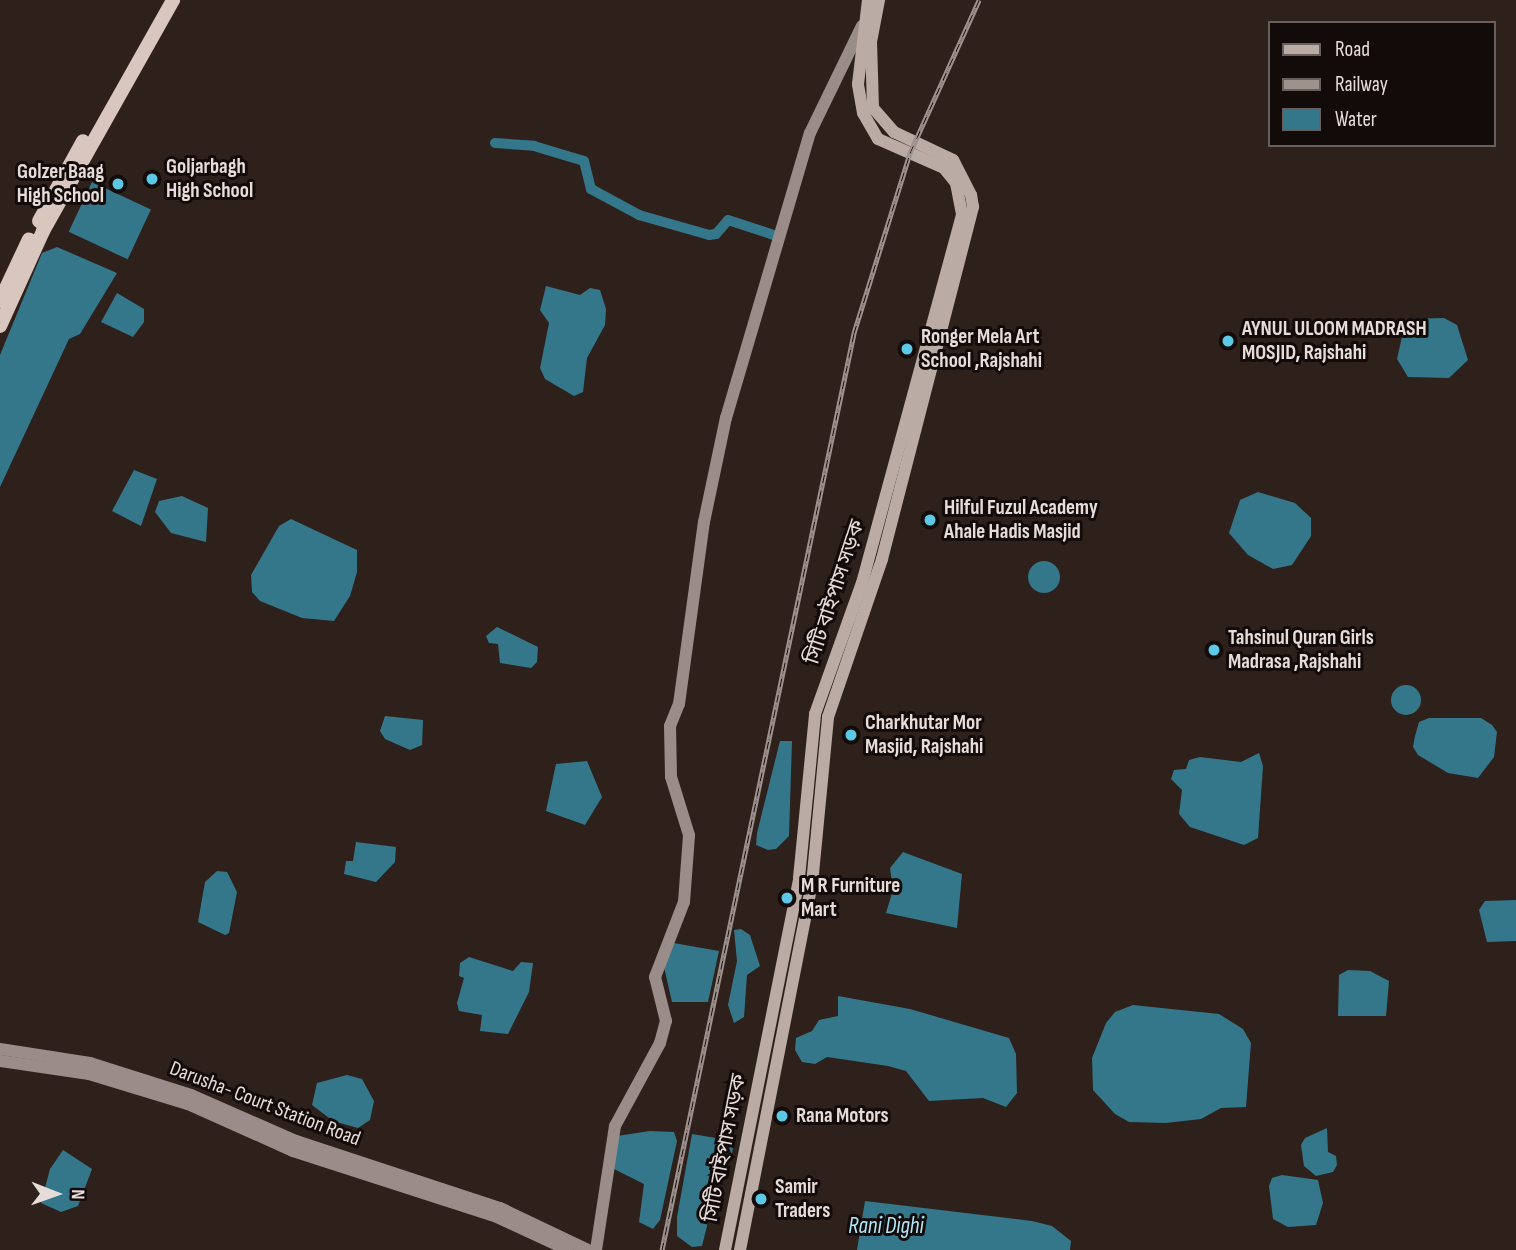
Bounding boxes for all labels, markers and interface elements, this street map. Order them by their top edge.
legend [1268,21,1495,147]
text: Road [1335,37,1370,62]
text: Railway [1335,72,1388,97]
text: Water [1335,107,1377,132]
place label: Goljarbagh High School [166,154,253,204]
place label: Golzer Baag High School [17,159,104,209]
marker: Goljarbagh High School [144,171,160,187]
marker: Golzer Baag High School [110,176,126,192]
place label: AYNUL ULOOM MADRASH MOSJID, Rajshahi [1242,316,1427,366]
place label: Ronger Mela Art School ,Rajshahi [921,324,1042,374]
marker: AYNUL ULOOM MADRASH MOSJID, Rajshahi [1220,333,1236,349]
marker: Ronger Mela Art School ,Rajshahi [899,341,915,357]
place label: Hilful Fuzul Academy Ahale Hadis Masjid [944,495,1098,545]
marker: Hilful Fuzul Academy Ahale Hadis Masjid [922,512,938,528]
street label: সিটি বাইপাস সড়ক [800,517,870,667]
place label: Tahsinul Quran Girls Madrasa ,Rajshahi [1228,625,1374,675]
marker: Tahsinul Quran Girls Madrasa ,Rajshahi [1206,642,1222,658]
place label: Charkhutar Mor Masjid, Rajshahi [865,710,983,760]
marker: Charkhutar Mor Masjid, Rajshahi [843,727,859,743]
place label: M R Furniture Mart [801,873,900,923]
marker: M R Furniture Mart [779,890,795,906]
street label: Darusha- Court Station Road [166,1056,364,1152]
street label: সিটি বাইপাস সড়ক [698,1072,752,1224]
place label: Rana Motors [796,1103,889,1129]
marker: Rana Motors [774,1108,790,1124]
north arrow [21,1159,91,1229]
place label: Samir Traders [775,1174,830,1224]
text: N [66,1189,89,1200]
marker: Samir Traders [753,1191,769,1207]
water label: Rani Dighi [848,1212,924,1240]

